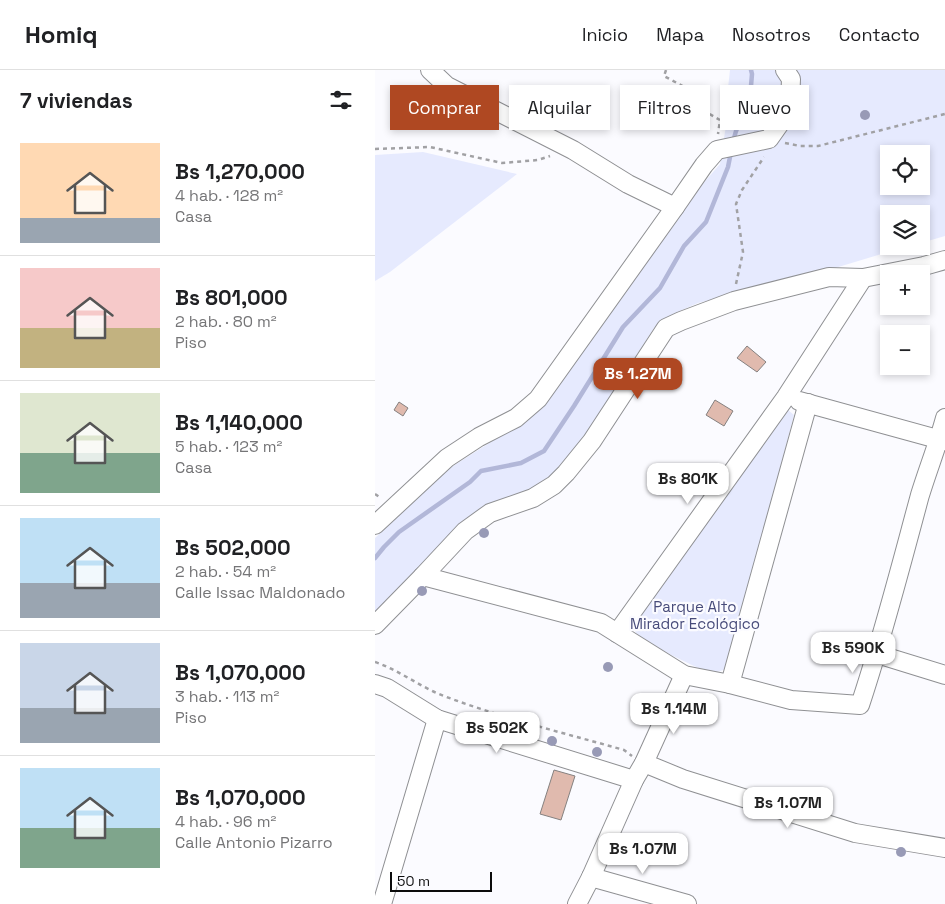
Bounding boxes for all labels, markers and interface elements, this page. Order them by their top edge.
text: Homiq [25,19,98,50]
text: Inicio [582,23,628,46]
text: Mapa [656,23,704,46]
text: Nosotros [732,23,811,46]
text: Contacto [839,23,920,46]
chip: Comprar [390,85,499,130]
chip: Alquilar [509,85,610,130]
chip: Filtros [620,85,710,130]
chip: Nuevo [720,85,809,130]
icon: filters [327,86,355,114]
text: 7 viviendas [20,87,133,114]
map controls [880,145,930,375]
button: locate [880,145,930,195]
text: Bs 1,270,000 [175,158,305,185]
icon: home [60,163,120,223]
text: 4 hab. · 128 m² [175,185,283,206]
button: layers [880,205,930,255]
text: Casa [175,206,212,227]
button: + [880,265,930,315]
text: Bs 801,000 [175,284,288,311]
icon: home [60,288,120,348]
text: 2 hab. · 80 m² [175,311,277,332]
button: − [880,325,930,375]
text: Piso [175,332,207,353]
pin: Bs 1.27M [586,358,690,400]
text: Bs 1.27M [604,363,672,384]
text: Bs 1,140,000 [175,409,303,436]
icon: home [60,413,120,473]
text: 5 hab. · 123 m² [175,436,282,457]
text: Casa [175,457,212,478]
pin: Bs 801K [642,462,734,505]
text: Bs 801K [658,468,718,489]
text: Bs 502,000 [175,534,291,561]
icon: home [60,538,120,598]
text: 2 hab. · 54 m² [175,561,276,582]
text: Calle Issac Maldonado [175,582,345,603]
park label: Parque Alto Mirador Ecológico [630,597,760,633]
pin: Bs 590K [807,632,899,674]
text: Bs 590K [822,637,884,658]
text: Bs 1,070,000 [175,659,306,686]
icon: home [60,663,120,723]
text: 3 hab. · 113 m² [175,686,279,707]
pin: Bs 1.14M [622,692,726,735]
text: Bs 1.14M [641,698,707,719]
text: Piso [175,707,207,728]
pin: Bs 502K [451,712,543,754]
text: Bs 502K [466,717,528,738]
text: Bs 1,070,000 [175,784,306,811]
pin: Bs 1.07M [736,786,840,829]
icon: home [60,788,120,848]
text: Bs 1.07M [754,792,822,813]
text: 4 hab. · 96 m² [175,811,276,832]
text: Calle Antonio Pizarro [175,832,333,853]
pin: Bs 1.07M [591,832,695,875]
text: Bs 1.07M [609,838,677,859]
scale bar [390,869,493,892]
text: 50 m [397,872,430,890]

